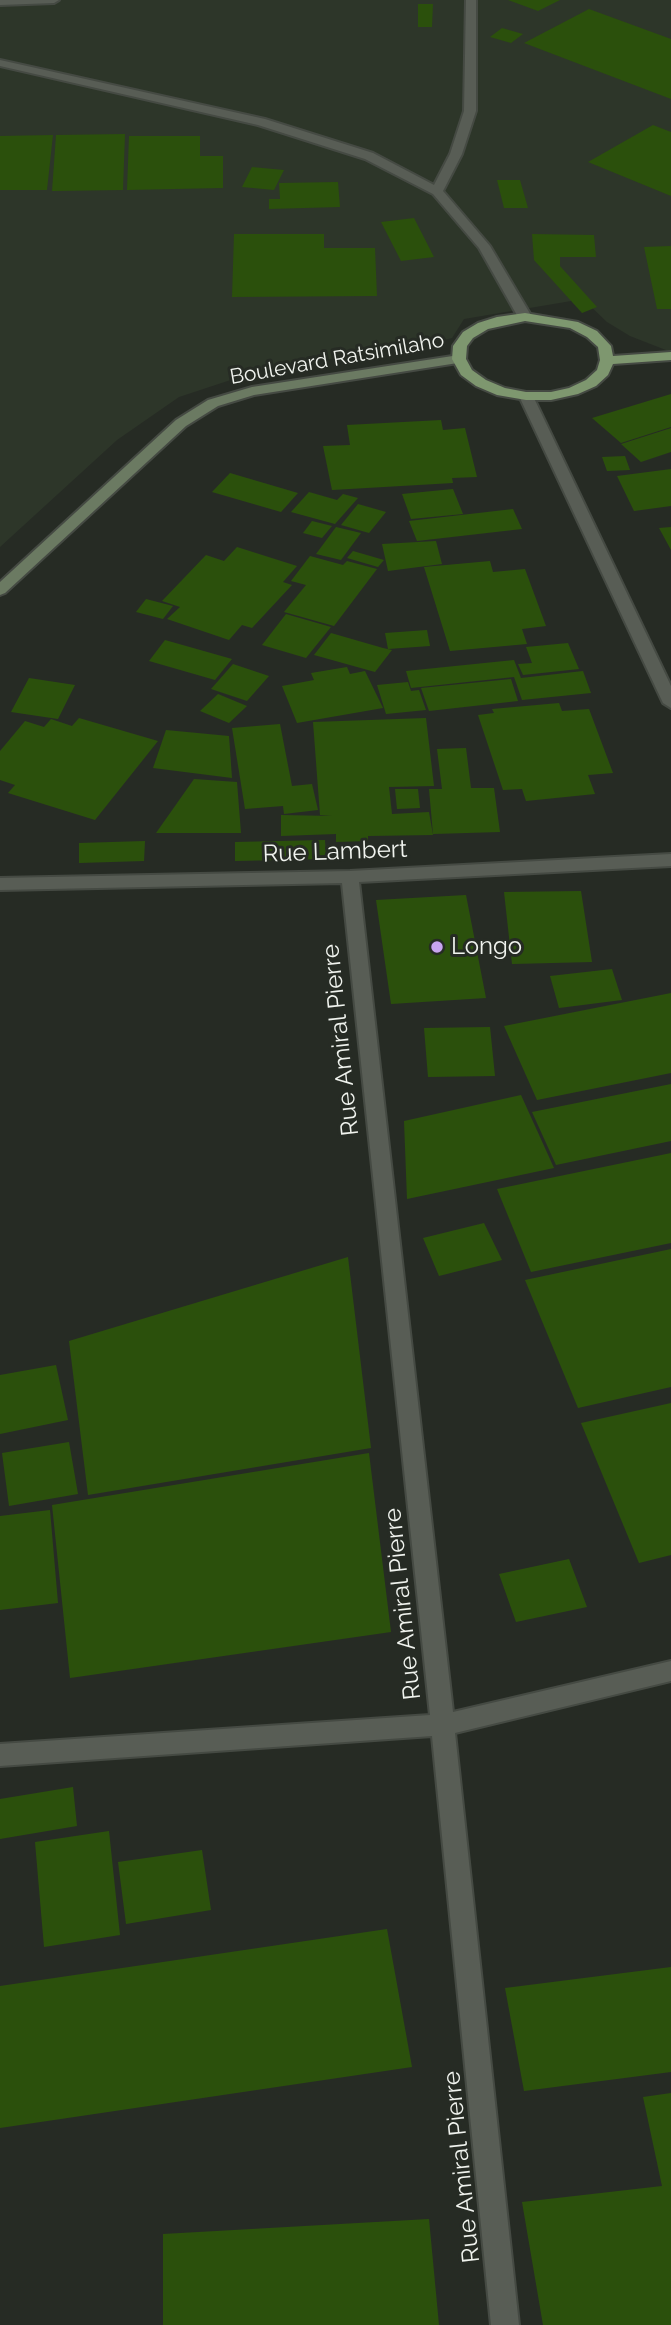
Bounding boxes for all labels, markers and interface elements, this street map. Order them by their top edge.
street label: Boulevard Ratsimilaho [228,328,446,390]
street label: Rue Lambert [262,835,408,869]
place label: Longo [451,933,522,961]
marker: Longo [429,939,445,955]
street label: Rue Amiral Pierre [317,943,365,1137]
street label: Rue Amiral Pierre [379,1507,427,1701]
street label: Rue Amiral Pierre [438,2070,486,2264]

